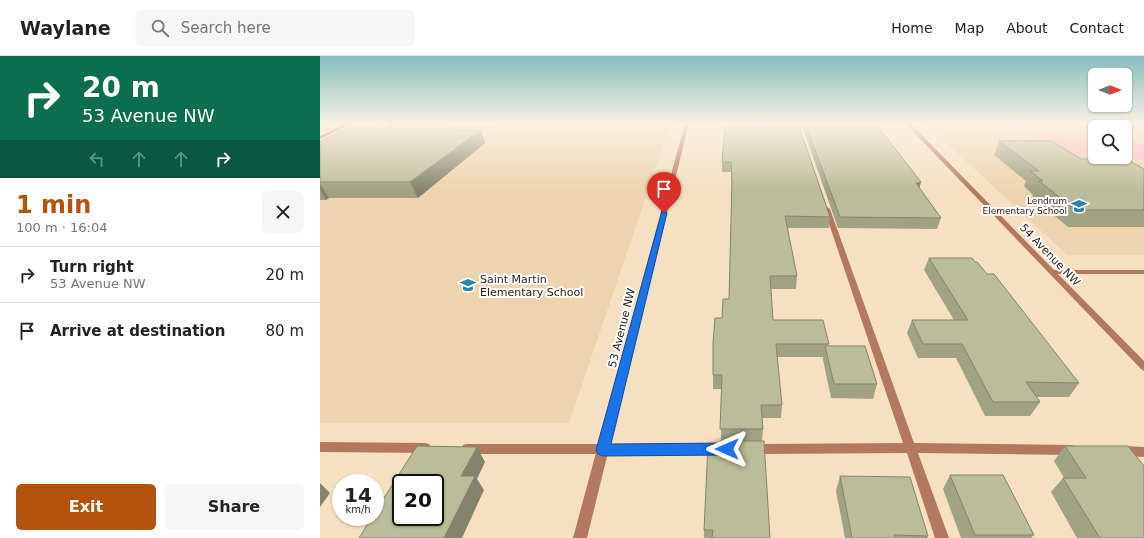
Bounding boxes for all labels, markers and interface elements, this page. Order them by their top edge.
search box [135,10,415,46]
text: Waylane [20,17,111,39]
icon: search [149,17,171,39]
text: Search here [181,19,271,37]
text: Home [891,20,933,36]
text: Map [955,20,984,36]
text: About [1006,20,1048,36]
text: Contact [1070,20,1124,36]
north arrow [1088,68,1132,112]
map controls [1088,68,1132,164]
text: 20 m [82,71,160,104]
icon: right [16,72,68,124]
text: 53 Avenue NW [82,105,215,126]
button: search [1088,120,1132,164]
icon: left [86,148,108,170]
icon: ahead [128,148,150,170]
icon: ahead [170,148,192,170]
icon: right [212,148,234,170]
pin [647,172,681,213]
icon: arrive [653,178,675,200]
text: 1 min [16,191,91,219]
button: close [262,191,304,233]
place label: Lendrum Elementary School [982,196,1067,216]
school or university icon: Lendrum Elementary School [1070,197,1088,215]
text: 100 m · 16:04 [16,220,107,235]
street label: 54 Avenue NW [1017,221,1083,289]
text: Turn right [50,258,134,276]
icon: right [16,264,38,286]
text: 20 m [266,266,304,284]
place label: Saint Martin Elementary School [480,273,583,299]
text: 53 Avenue NW [50,276,146,291]
school or university icon: Saint Martin Elementary School [459,276,477,294]
street label: 53 Avenue NW [606,287,638,369]
icon: arrive [16,320,38,342]
text: Arrive at destination [50,322,225,340]
text: 80 m [266,322,304,340]
position arrow [706,428,748,470]
speed limit sign: 20 [392,474,444,526]
text: 14 [344,483,372,507]
button: Exit [16,484,156,530]
button: Share [164,484,304,530]
text: km/h [345,504,371,515]

